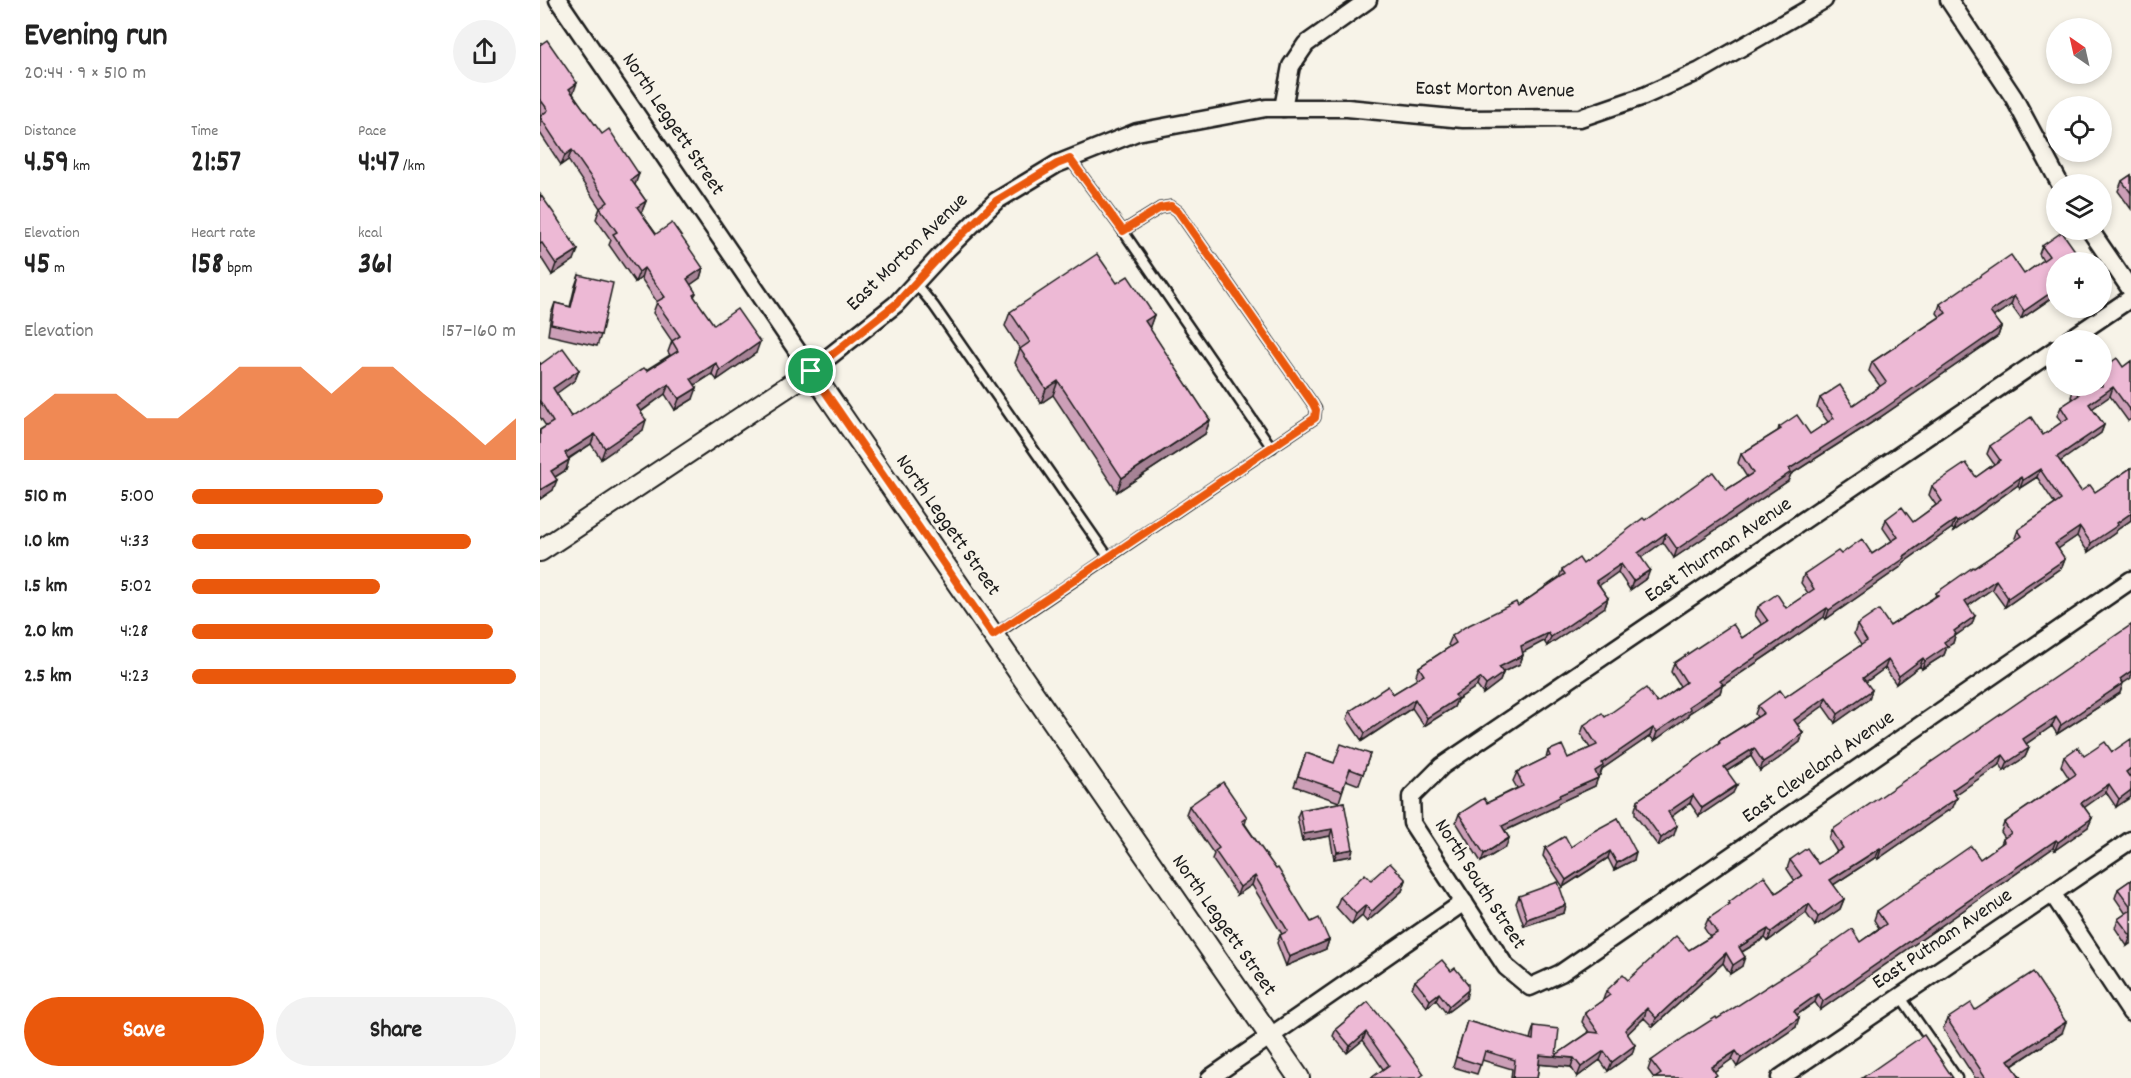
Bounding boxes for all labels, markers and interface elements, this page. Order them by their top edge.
text: Evening run [24,14,168,61]
north arrow [2046,18,2112,84]
map controls [2046,18,2112,396]
button: share [453,20,516,83]
street label: North Leggett Street [613,48,731,203]
text: 20:44 · 9 × 510 m [24,60,146,88]
street label: East Morton Avenue [1415,75,1575,107]
button: locate [2046,96,2112,162]
text: Distance [24,120,76,143]
text: Time [191,120,218,143]
text: Pace [358,120,386,143]
text: 4.59 [24,143,69,186]
text: 21:57 [191,143,241,186]
text: 4:47 [358,143,399,186]
text: km [69,155,90,178]
text: /km [399,155,425,178]
button: layers [2046,174,2112,240]
street label: East Morton Avenue [840,187,976,319]
text: Elevation [24,222,80,245]
text: Heart rate [191,222,256,245]
text: kcal [358,222,382,245]
text: 45 [24,245,50,288]
text: 158 [191,245,224,288]
text: 361 [358,245,393,288]
button: + [2046,252,2112,318]
text: m [50,257,65,280]
text: bpm [224,257,252,280]
text: Elevation [24,318,94,346]
text: 157–160 m [441,318,516,346]
button: − [2046,330,2112,396]
pin [785,345,836,396]
icon: arrive [794,354,827,387]
street label: North Leggett Street [887,449,1007,603]
text: 510 m [24,483,67,511]
text: 5:00 [120,483,154,511]
street label: East Thurman Avenue [1639,491,1799,611]
text: 1.0 km [24,528,69,556]
text: 4:33 [120,528,149,556]
text: 1.5 km [24,573,67,601]
text: 5:02 [120,573,152,601]
text: 2.0 km [24,618,73,646]
text: 4:28 [120,618,148,646]
text: 2.5 km [24,663,72,691]
text: 4:23 [120,663,149,691]
street label: East Cleveland Avenue [1737,704,1901,832]
street label: North South Street [1425,814,1533,957]
street label: North Leggett Street [1163,849,1283,1003]
street label: East Putnam Avenue [1867,882,2019,998]
button: Save [24,997,264,1066]
button: Share [276,997,516,1066]

